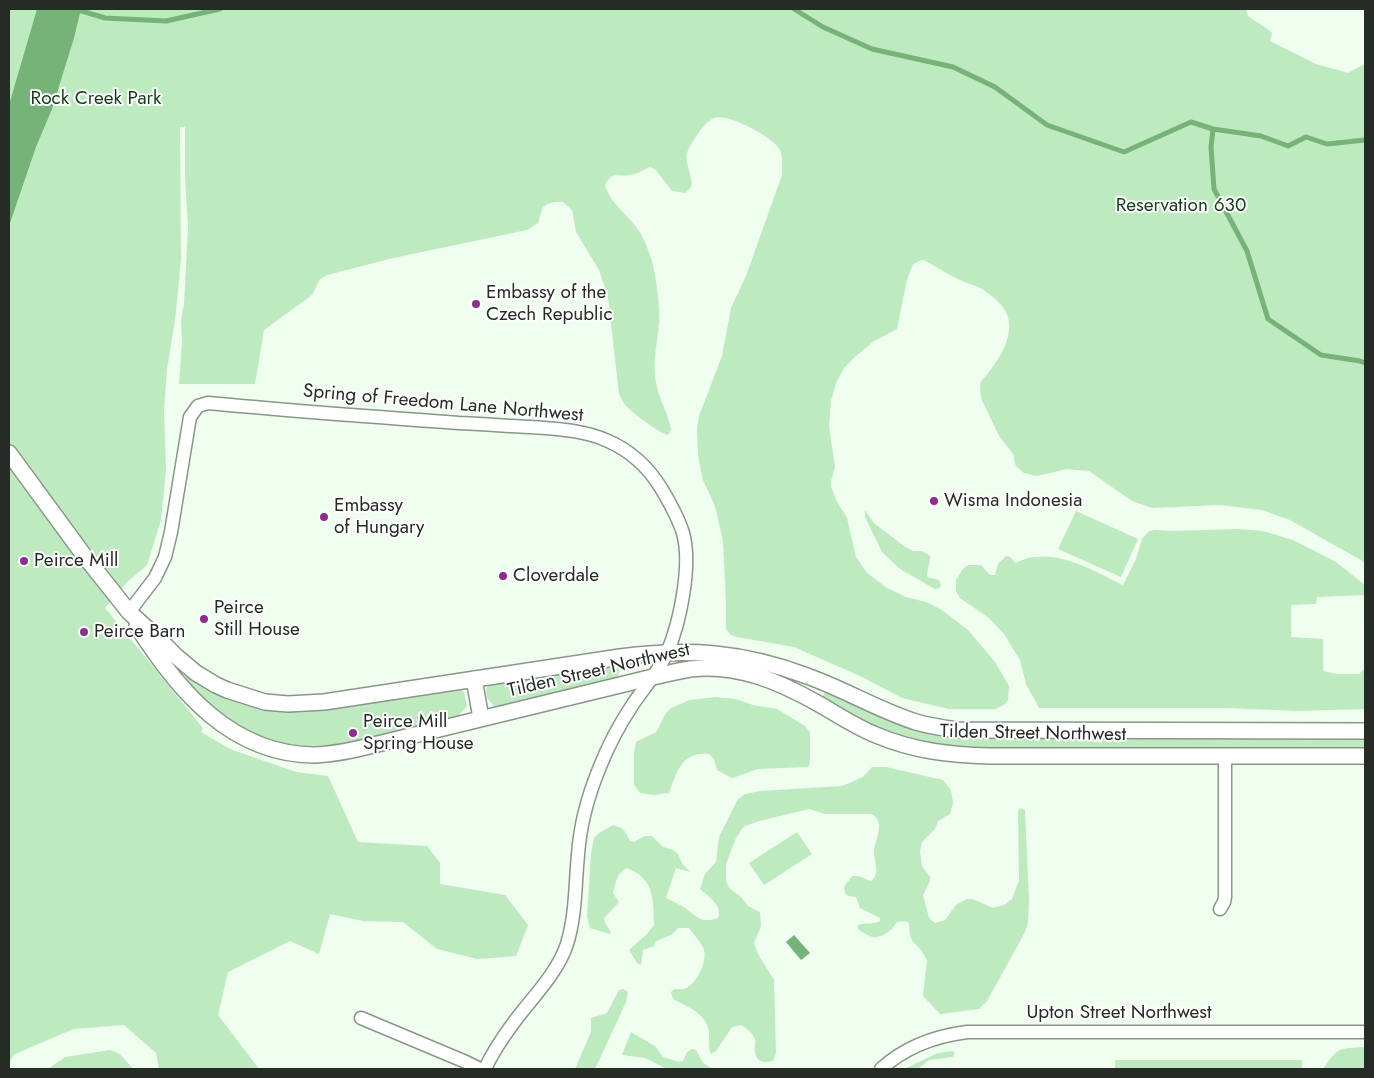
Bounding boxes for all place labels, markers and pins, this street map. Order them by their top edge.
place label: Embassy of the Czech Republic [486,282,612,326]
marker: Embassy of the Czech Republic [470,298,482,310]
place label: Wisma Indonesia [944,490,1082,512]
place label: Embassy of Hungary [334,495,424,539]
marker: Wisma Indonesia [928,495,940,507]
marker: Embassy of Hungary [318,511,330,523]
place label: Peirce Mill [34,550,118,572]
marker: Peirce Mill [18,555,30,567]
place label: Cloverdale [513,565,599,587]
marker: Cloverdale [497,570,509,582]
place label: Peirce Still House [214,597,300,641]
marker: Peirce Still House [198,613,210,625]
place label: Peirce Barn [94,621,186,643]
marker: Peirce Barn [78,626,90,638]
place label: Peirce Mill Spring House [363,711,474,755]
marker: Peirce Mill Spring House [347,727,359,739]

